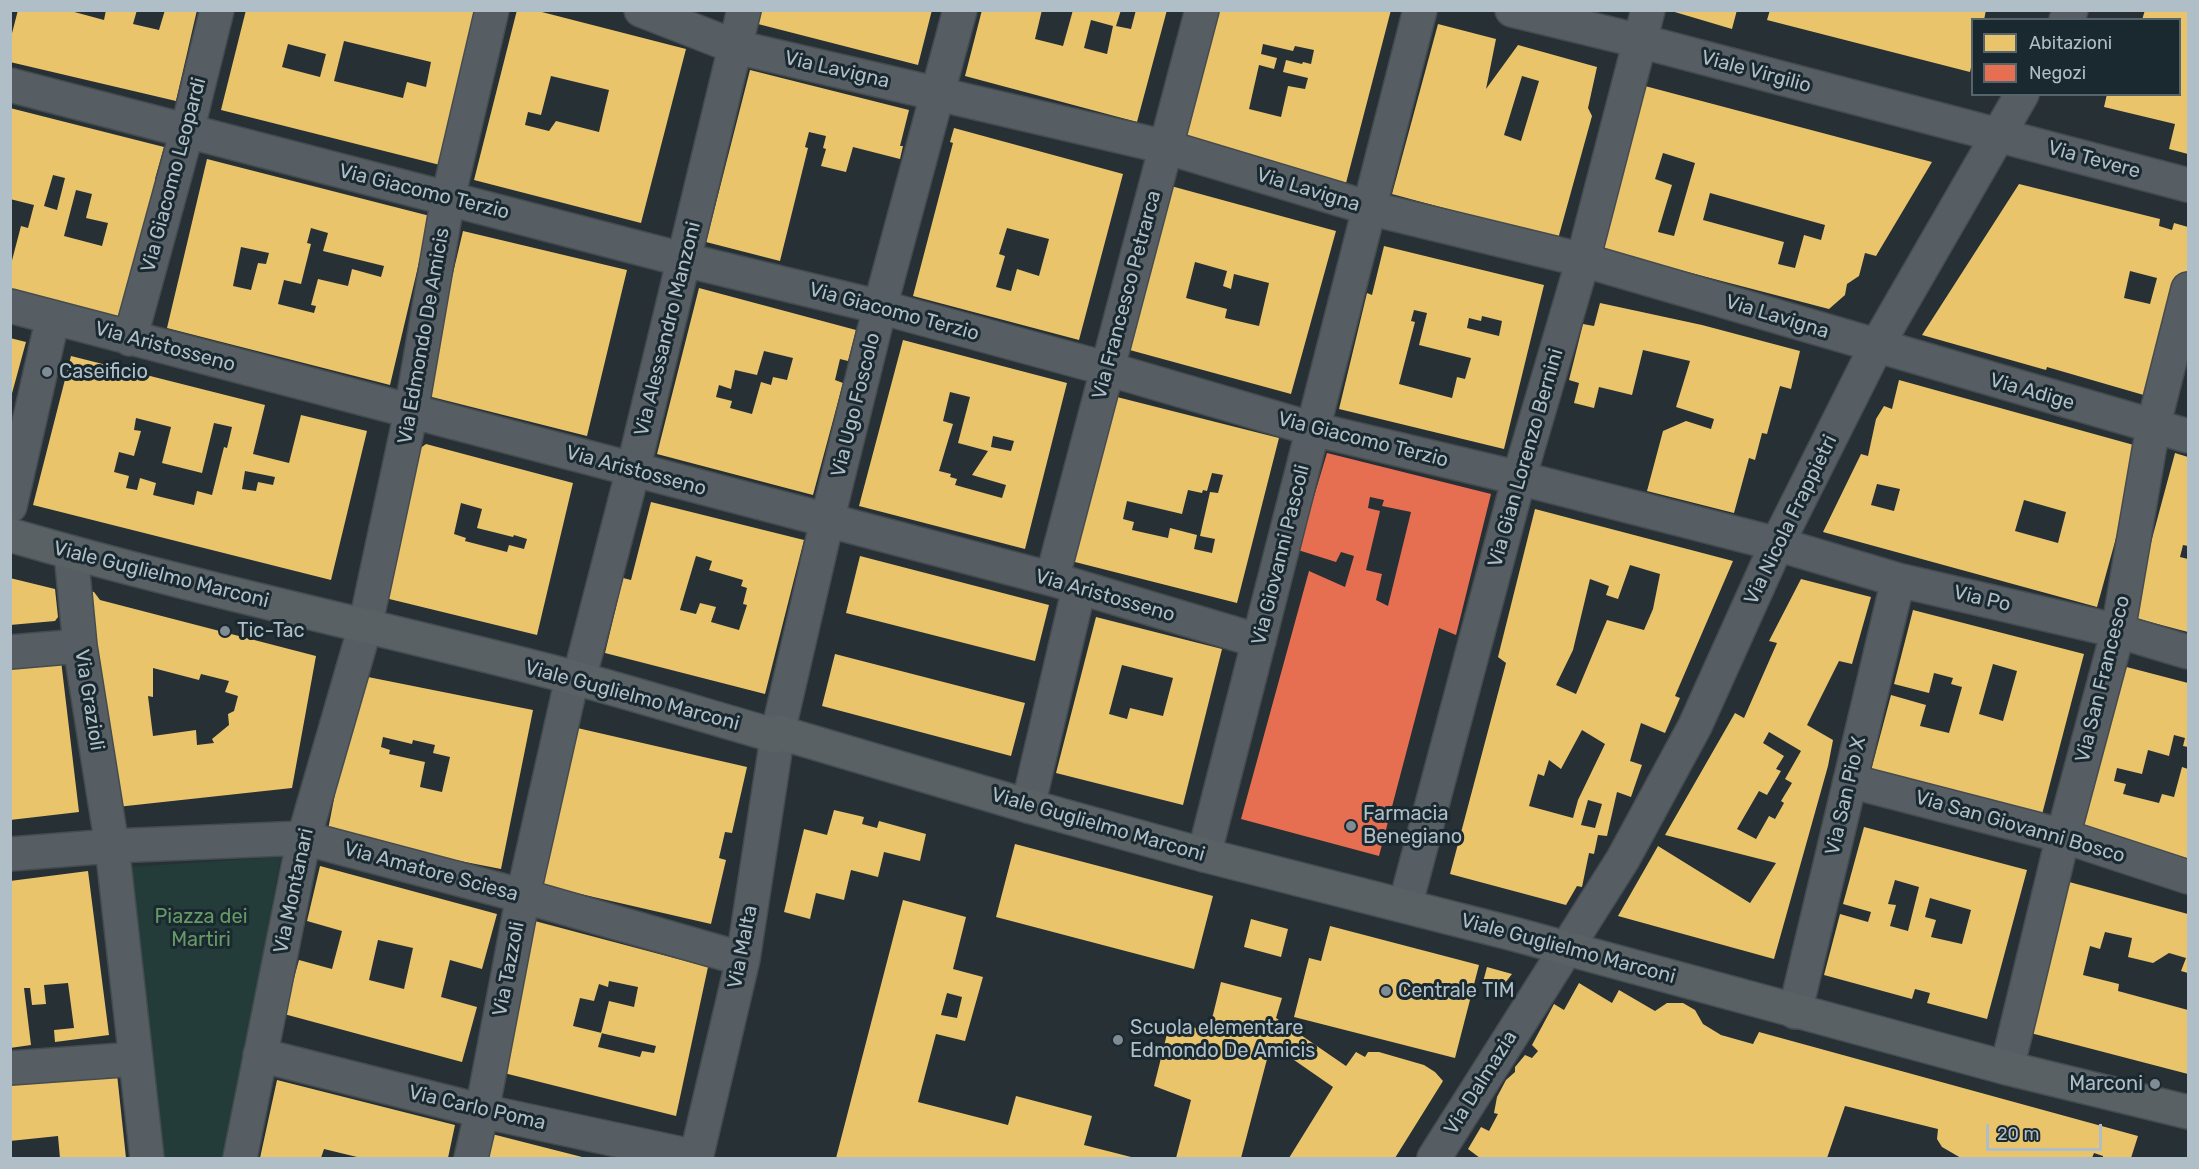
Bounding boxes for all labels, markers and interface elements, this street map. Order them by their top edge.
legend [1971,18,2181,96]
text: Abitazioni [2029,32,2112,54]
street label: Via Lavigna [782,46,892,94]
street label: Viale Virgilio [1698,46,1814,98]
text: Negozi [2029,62,2086,84]
street label: Via Giacomo Leopardi [136,75,212,275]
street label: Via Tevere [2045,136,2143,184]
street label: Via Giacomo Terzio [336,159,512,225]
street label: Via Lavigna [1253,163,1363,217]
street label: Via Francesco Petrarca [1088,188,1166,402]
street label: Via Alessandro Manzoni [630,219,706,439]
street label: Via Edmondo De Amicis [393,226,455,446]
street label: Via Giacomo Terzio [806,278,982,346]
street label: Via Lavigna [1722,290,1832,344]
street label: Via Aristosseno [92,317,238,377]
street label: Via Ugo Foscolo [826,330,886,480]
street label: Via Gian Lorenzo Bernini [1483,346,1569,570]
place label: Caseificio [59,360,148,384]
marker: Caseificio [40,365,54,379]
street label: Via Adige [1987,368,2077,416]
street label: Via Giacomo Terzio [1275,407,1451,473]
street label: Via Nicola Frappietri [1739,431,1843,609]
street label: Via Aristosseno [563,441,709,501]
street label: Via Giovanni Pascoli [1247,462,1315,648]
street label: Viale Guglielmo Marconi [51,537,271,613]
street label: Via Aristosseno [1032,565,1178,627]
street label: Via Po [1951,581,2013,617]
street label: Via San Francesco [2071,593,2135,765]
place label: Tic-Tac [237,619,305,643]
marker: Tic-Tac [218,624,232,638]
street label: Via Grazioli [69,648,109,752]
street label: Viale Guglielmo Marconi [522,656,742,736]
street label: Via San Pio X [1821,734,1871,858]
street label: Viale Guglielmo Marconi [988,783,1208,867]
street label: Via San Giovanni Bosco [1912,786,2128,868]
place label: Farmacia Benegiano [1363,802,1462,849]
marker: Farmacia Benegiano [1344,819,1358,833]
street label: Via Montanari [269,826,319,956]
street label: Via Amatore Sciesa [341,837,521,907]
street label: Via Malta [723,903,763,991]
park label: Piazza dei Martiri [155,905,247,952]
street label: Viale Guglielmo Marconi [1458,909,1678,989]
street label: Via Tazzoli [488,920,530,1018]
place label: Centrale TIM [1398,979,1515,1003]
marker: Centrale TIM [1379,984,1393,998]
place label: Scuola elementare Edmondo De Amicis [1130,1016,1316,1063]
street label: Via Dalmazia [1439,1026,1523,1140]
marker: Scuola elementare Edmondo De Amicis [1111,1033,1125,1047]
place label: Marconi [2069,1072,2143,1096]
marker: Marconi [2148,1077,2162,1091]
street label: Via Carlo Poma [406,1081,548,1135]
scale bar [1989,1112,2104,1150]
text: 20 m [1997,1123,2039,1145]

